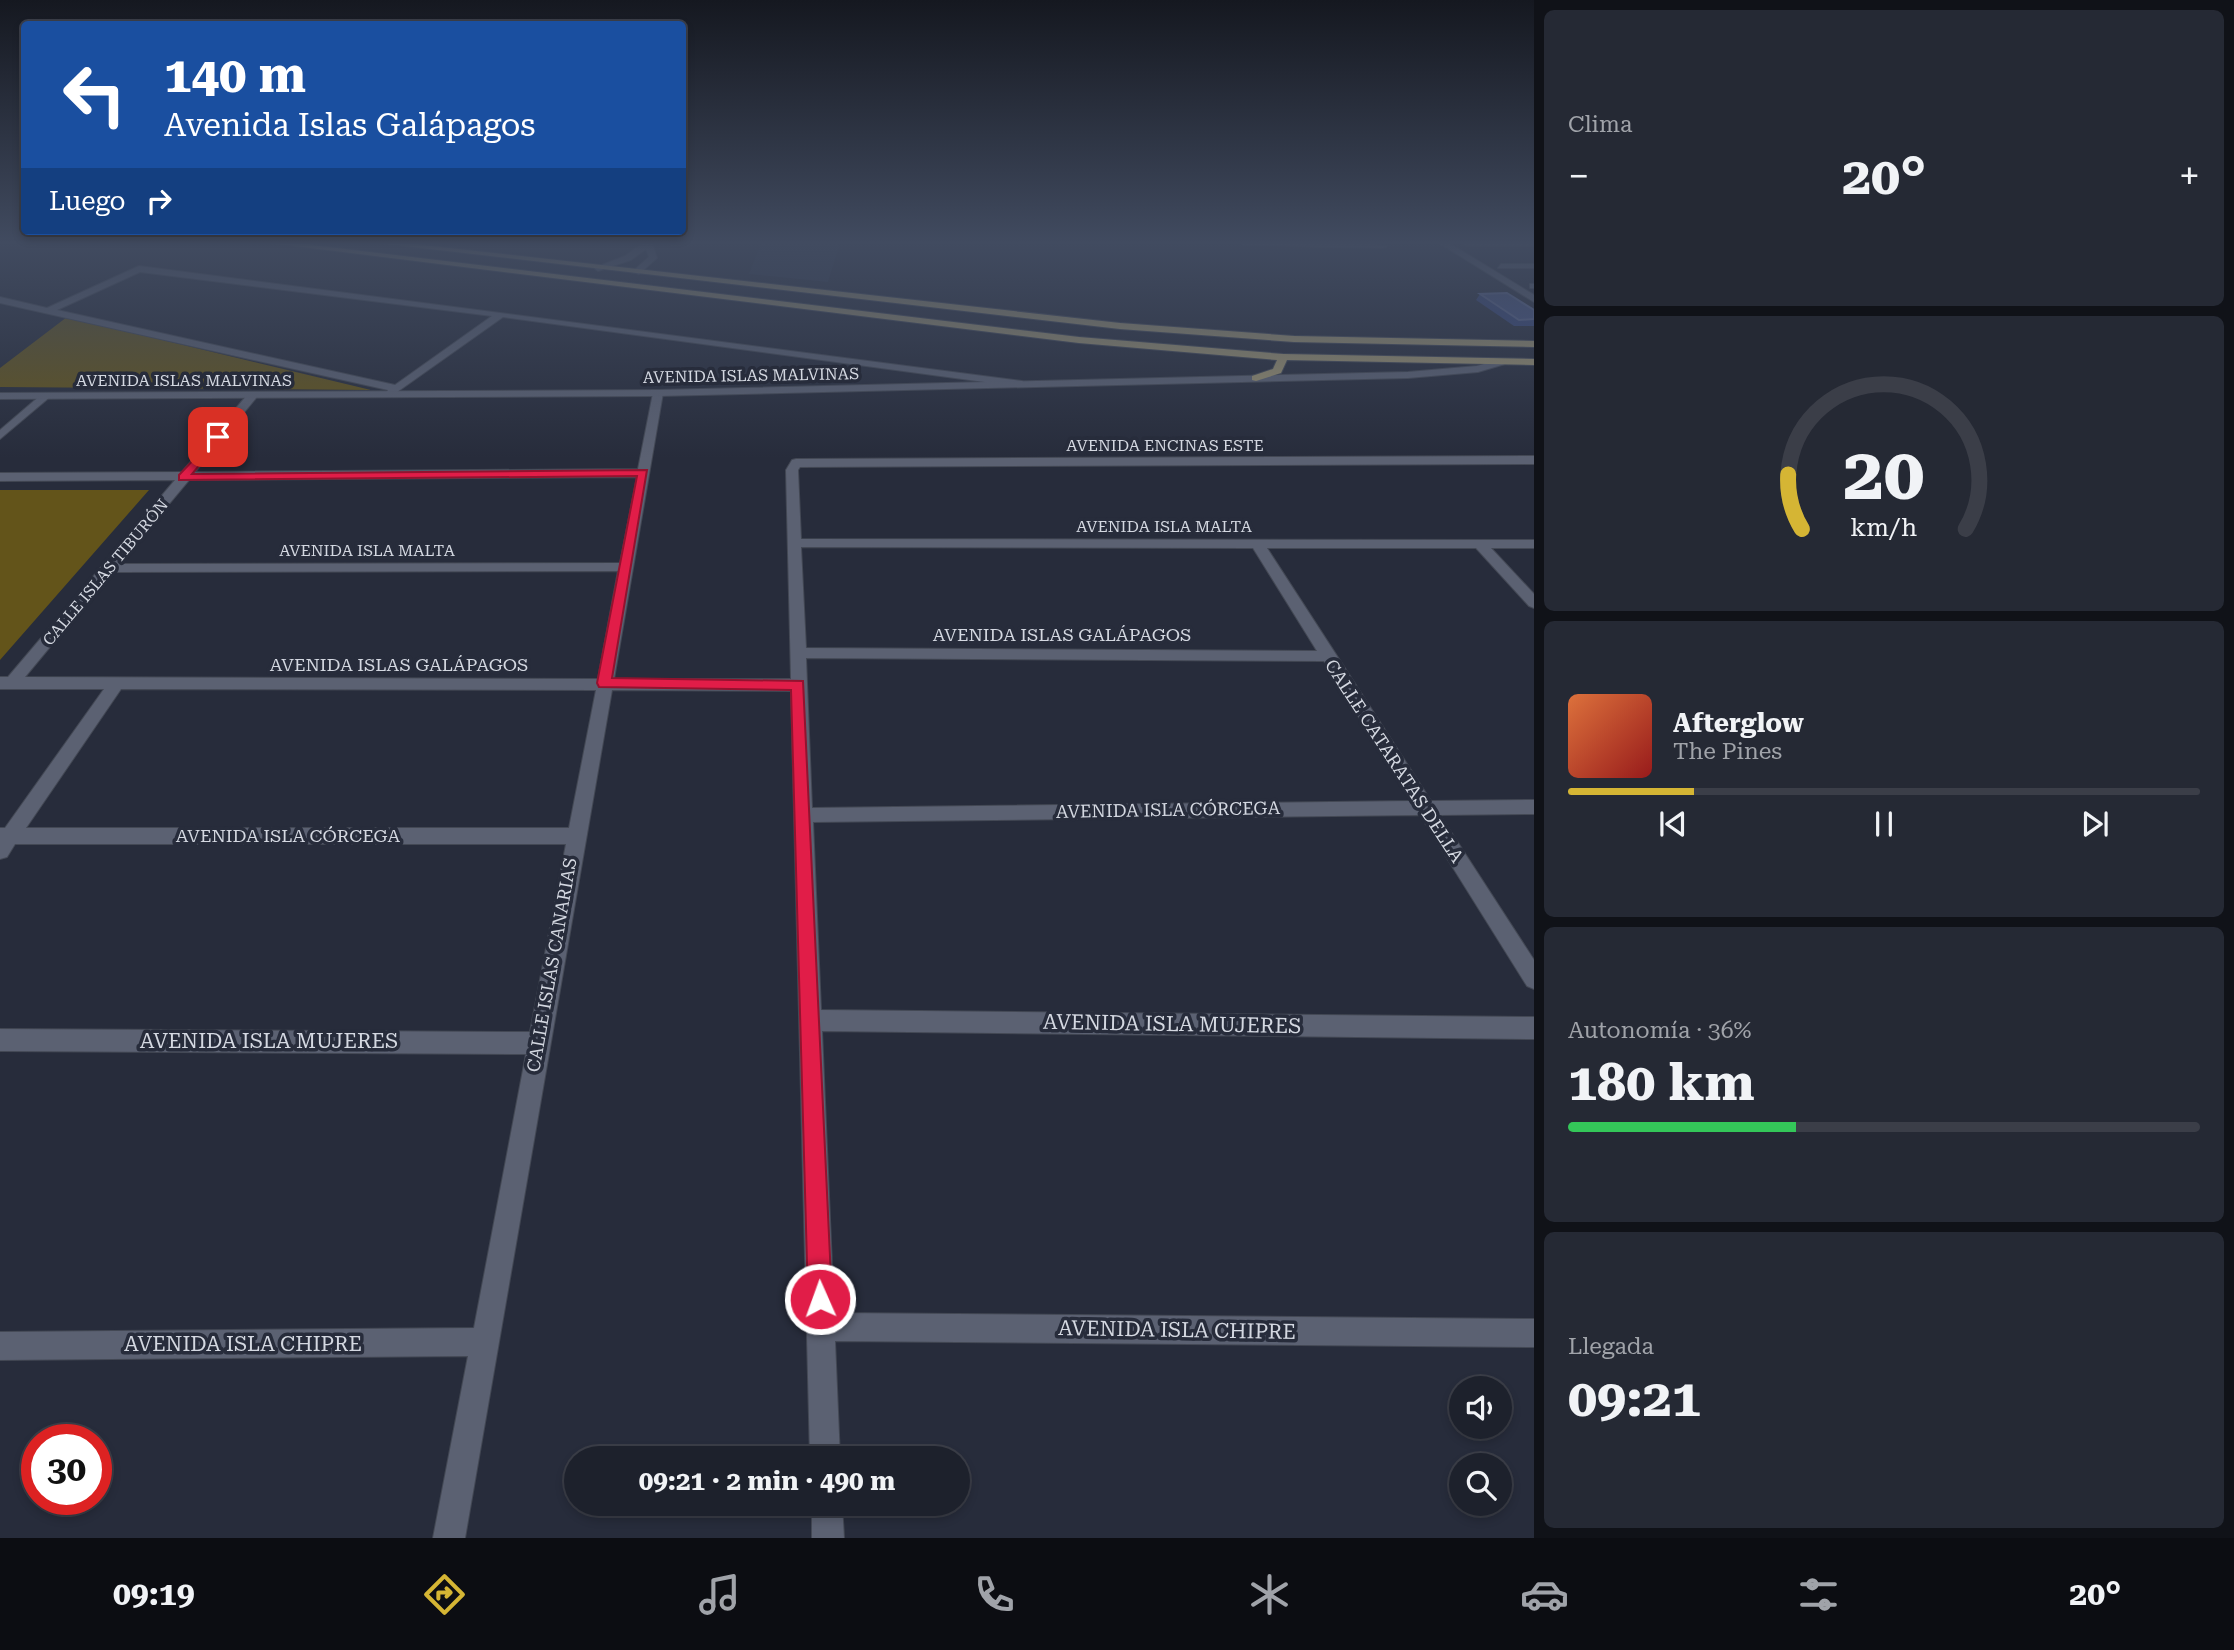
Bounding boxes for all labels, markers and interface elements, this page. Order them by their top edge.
text: 140 m [164,47,306,104]
icon: left [49,49,140,140]
text: Avenida Islas Galápagos [164,106,536,144]
text: Clima [1568,111,1632,138]
text: 20° [1842,146,1926,207]
text: − [1568,154,1589,198]
text: + [2179,154,2200,198]
icon: right [140,182,178,220]
text: Luego [49,186,126,216]
street label: AVENIDA ISLAS MALVINAS [643,364,859,387]
street label: AVENIDA ISLAS MALVINAS [76,371,292,390]
pin [188,407,248,467]
icon: arrive [199,418,237,456]
text: 20 [1843,433,1925,518]
street label: AVENIDA ENCINAS ESTE [1066,436,1264,455]
street label: CALLE ISLAS TIBURÓN [39,495,172,649]
text: km/h [1851,513,1917,542]
street label: AVENIDA ISLA MALTA [1076,517,1253,536]
street label: AVENIDA ISLA MALTA [279,541,456,560]
street label: AVENIDA ISLAS GALÁPAGOS [933,624,1191,645]
street label: AVENIDA ISLAS GALÁPAGOS [270,654,528,675]
street label: CALLE CATARATAS DELLA [1321,655,1468,867]
text: Afterglow [1673,708,1804,738]
text: The Pines [1673,738,1782,765]
street label: AVENIDA ISLA CÓRCEGA [1056,797,1281,822]
icon: previous [1654,805,1692,843]
icon: pause [1865,805,1903,843]
icon: next [2076,805,2114,843]
street label: AVENIDA ISLA CÓRCEGA [176,825,401,846]
street label: CALLE ISLAS CANARIAS [522,856,581,1074]
street label: AVENIDA ISLA MUJERES [1043,1010,1301,1038]
text: Autonomía · 36% [1568,1017,1752,1044]
street label: AVENIDA ISLA MUJERES [140,1029,398,1053]
text: 180 km [1568,1052,1755,1113]
position arrow [783,1262,857,1336]
street label: AVENIDA ISLA CHIPRE [1058,1316,1296,1344]
street label: AVENIDA ISLA CHIPRE [124,1332,362,1356]
text: Llegada [1568,1333,1654,1360]
text: 09:21 [1568,1368,1701,1429]
map controls [1449,1376,1512,1516]
button: sound [1449,1376,1512,1439]
speed limit sign: 30 [21,1424,112,1515]
button: search [1449,1453,1512,1516]
text: 09:21 · 2 min · 490 m [639,1466,895,1496]
icon: directions [420,1570,469,1619]
icon: music [695,1570,744,1619]
icon: phone [970,1570,1019,1619]
icon: climate [1245,1570,1294,1619]
icon: car [1520,1570,1569,1619]
icon: filters [1794,1570,1843,1619]
text: 09:19 [113,1575,195,1613]
text: 20° [2069,1575,2121,1613]

